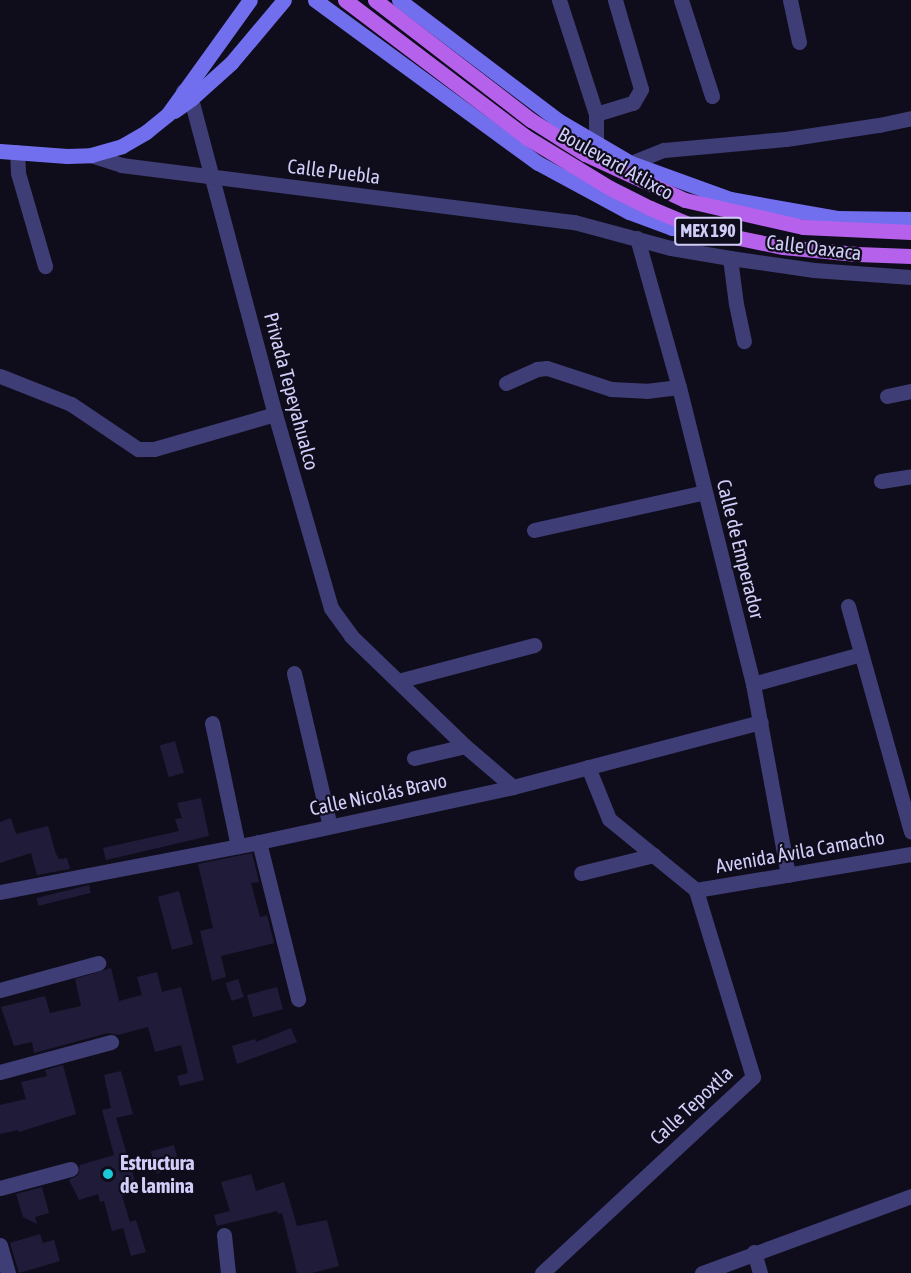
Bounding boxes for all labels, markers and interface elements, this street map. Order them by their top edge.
street label: Boulevard Atlixco [554,121,678,205]
street label: Calle Puebla [286,153,382,189]
road number: MEX 190 [674,216,742,246]
street label: Calle Oaxaca [765,229,863,265]
street label: Privada Tepeyahualco [259,310,325,472]
street label: Calle de Emperador [712,477,770,621]
street label: Calle Nicolás Bravo [307,768,449,820]
street label: Avenida Ávila Camacho [714,824,886,878]
street label: Calle Tepoxtla [645,1061,737,1149]
place label: Estructura de lamina [120,1150,195,1197]
marker: Estructura de lamina [101,1167,115,1181]

